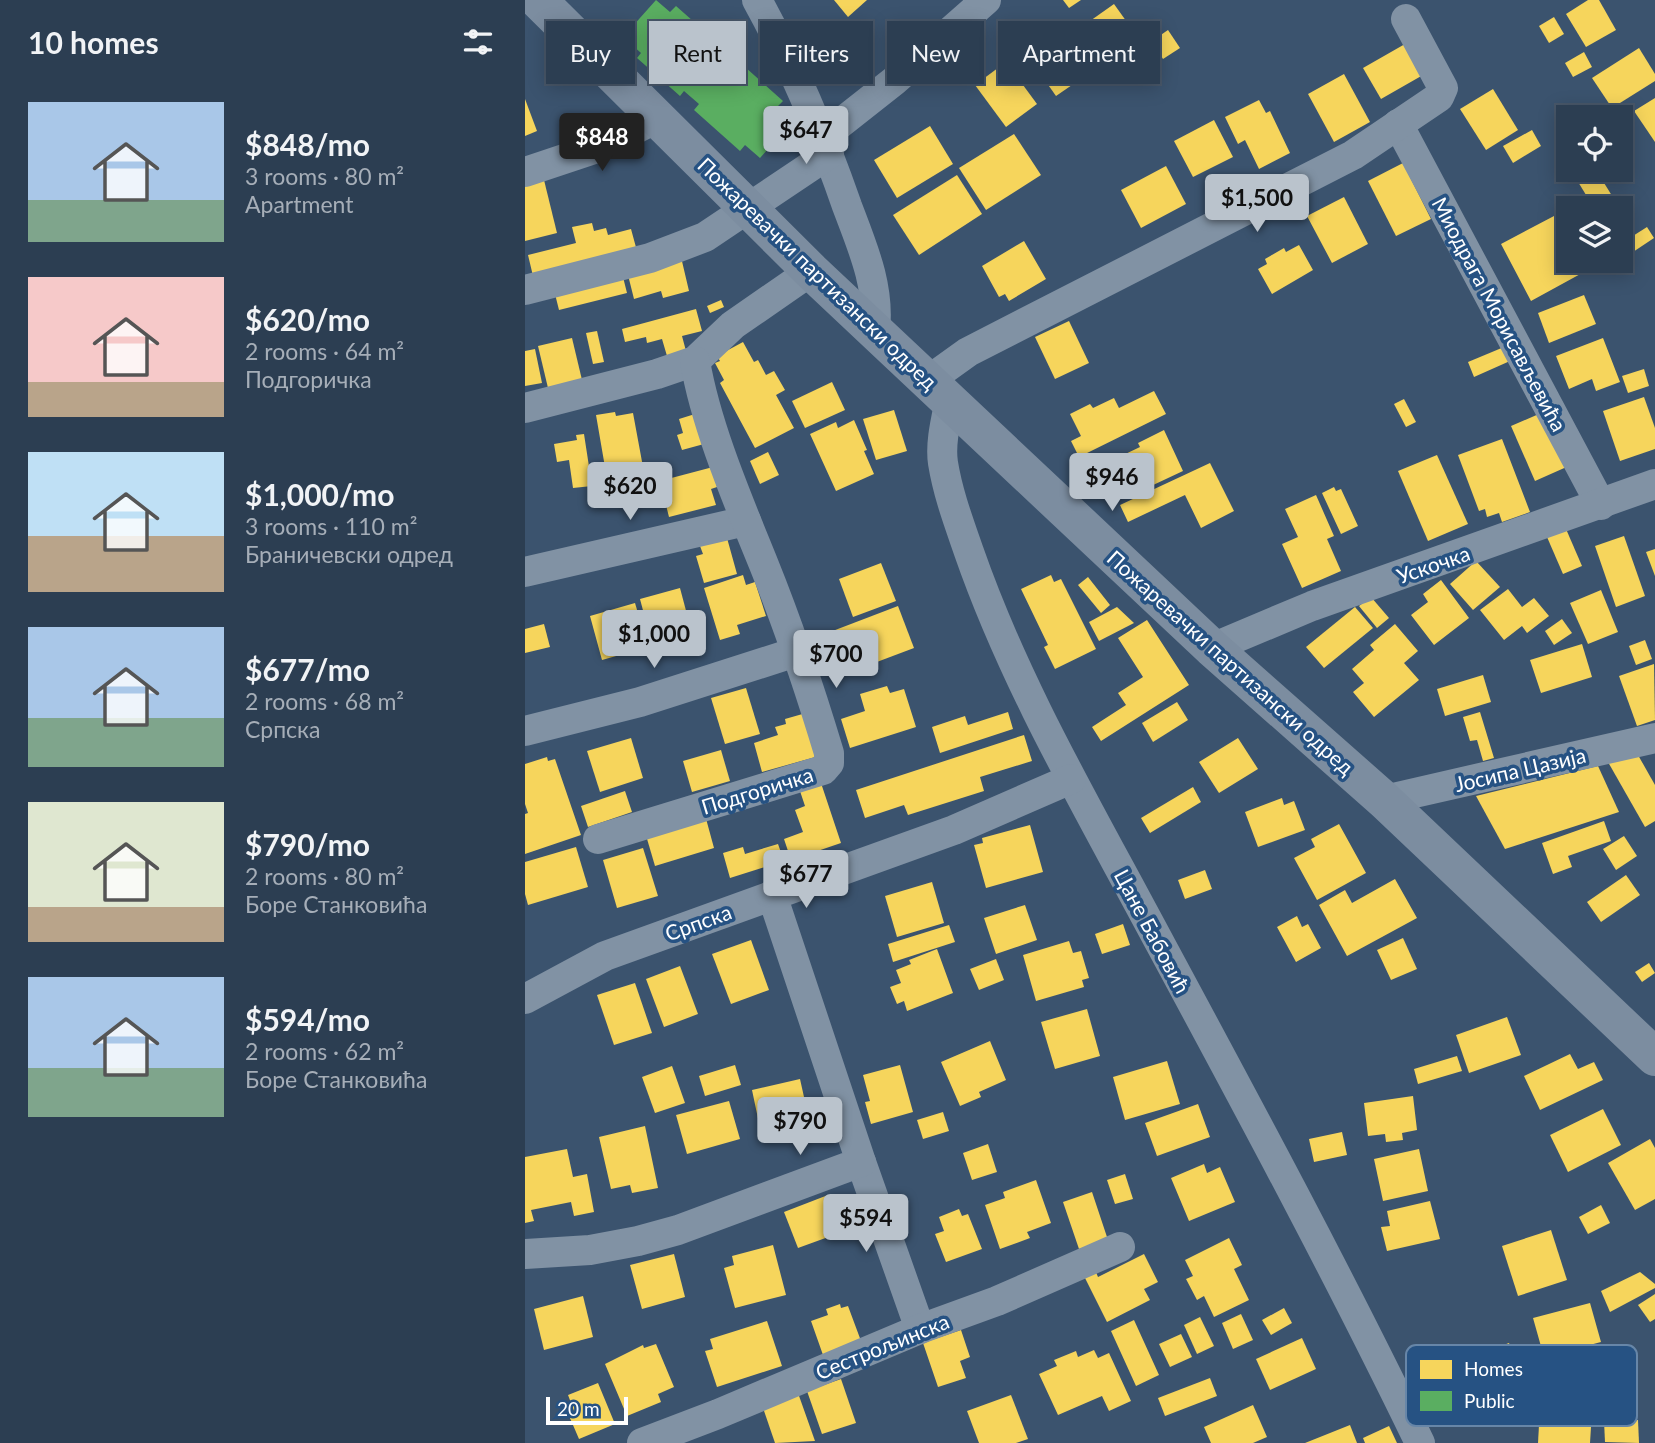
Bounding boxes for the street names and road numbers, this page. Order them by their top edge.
street label: Пожаревачки партизански одред [693,152,943,394]
street label: Миодрага Морисављевића [1428,193,1572,435]
street label: Ускочка [1393,540,1473,588]
street label: Пожаревачки партизански одред [1103,545,1359,779]
street label: Јосипа Цазија [1452,742,1588,796]
street label: Подгоричка [698,761,816,819]
street label: Цане Бабовић [1110,865,1196,997]
street label: Српска [661,898,735,946]
street label: Сестрољинска [812,1308,952,1384]

